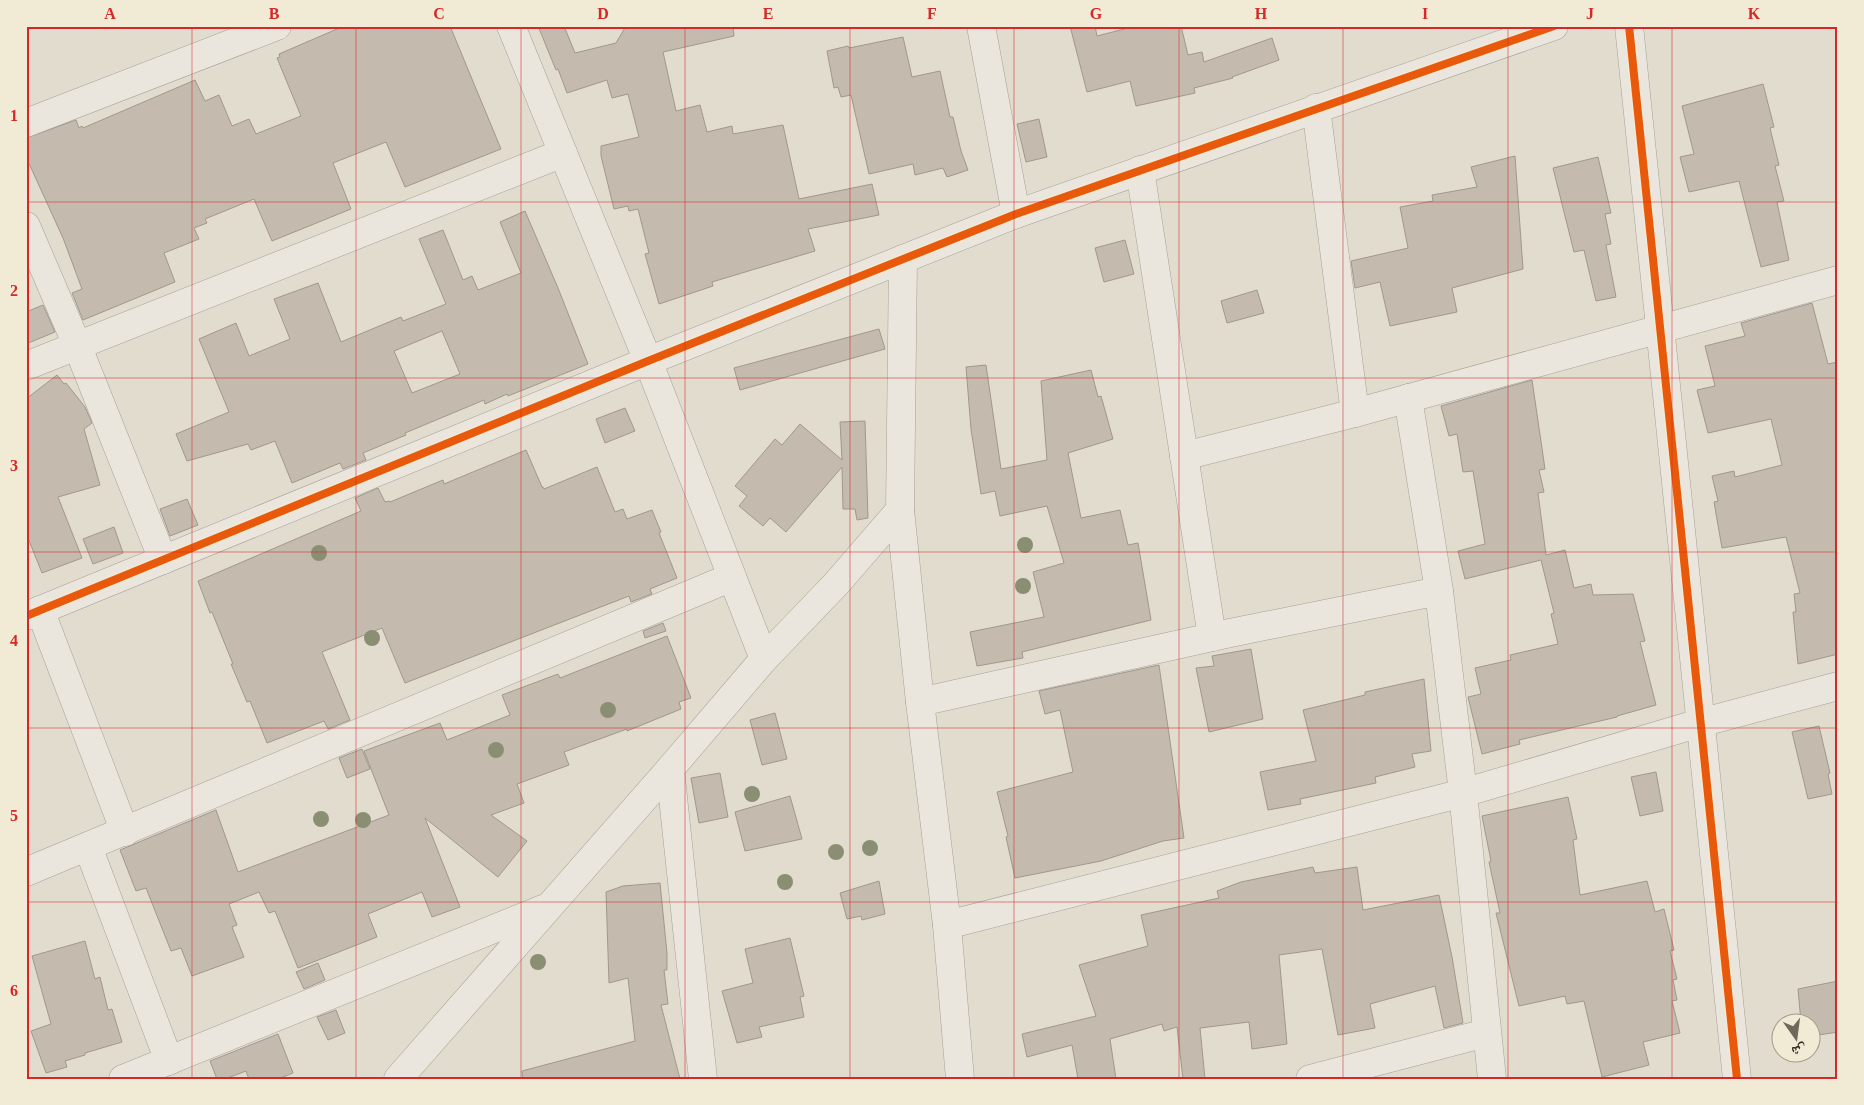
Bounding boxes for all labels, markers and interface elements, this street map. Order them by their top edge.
text: A [104,5,116,22]
text: B [269,5,280,22]
text: C [433,5,445,22]
text: D [597,5,609,22]
text: E [763,5,773,22]
text: F [927,5,937,22]
text: G [1090,5,1103,22]
text: H [1255,5,1268,22]
text: I [1422,5,1428,22]
text: J [1586,5,1594,22]
text: K [1748,5,1761,22]
text: 1 [10,107,18,124]
text: 2 [10,282,18,299]
text: 3 [10,457,18,474]
text: 4 [10,632,18,649]
text: 5 [10,807,18,824]
text: 6 [10,982,18,999]
north arrow [1772,1012,1822,1062]
text: ش [1790,1040,1808,1059]

